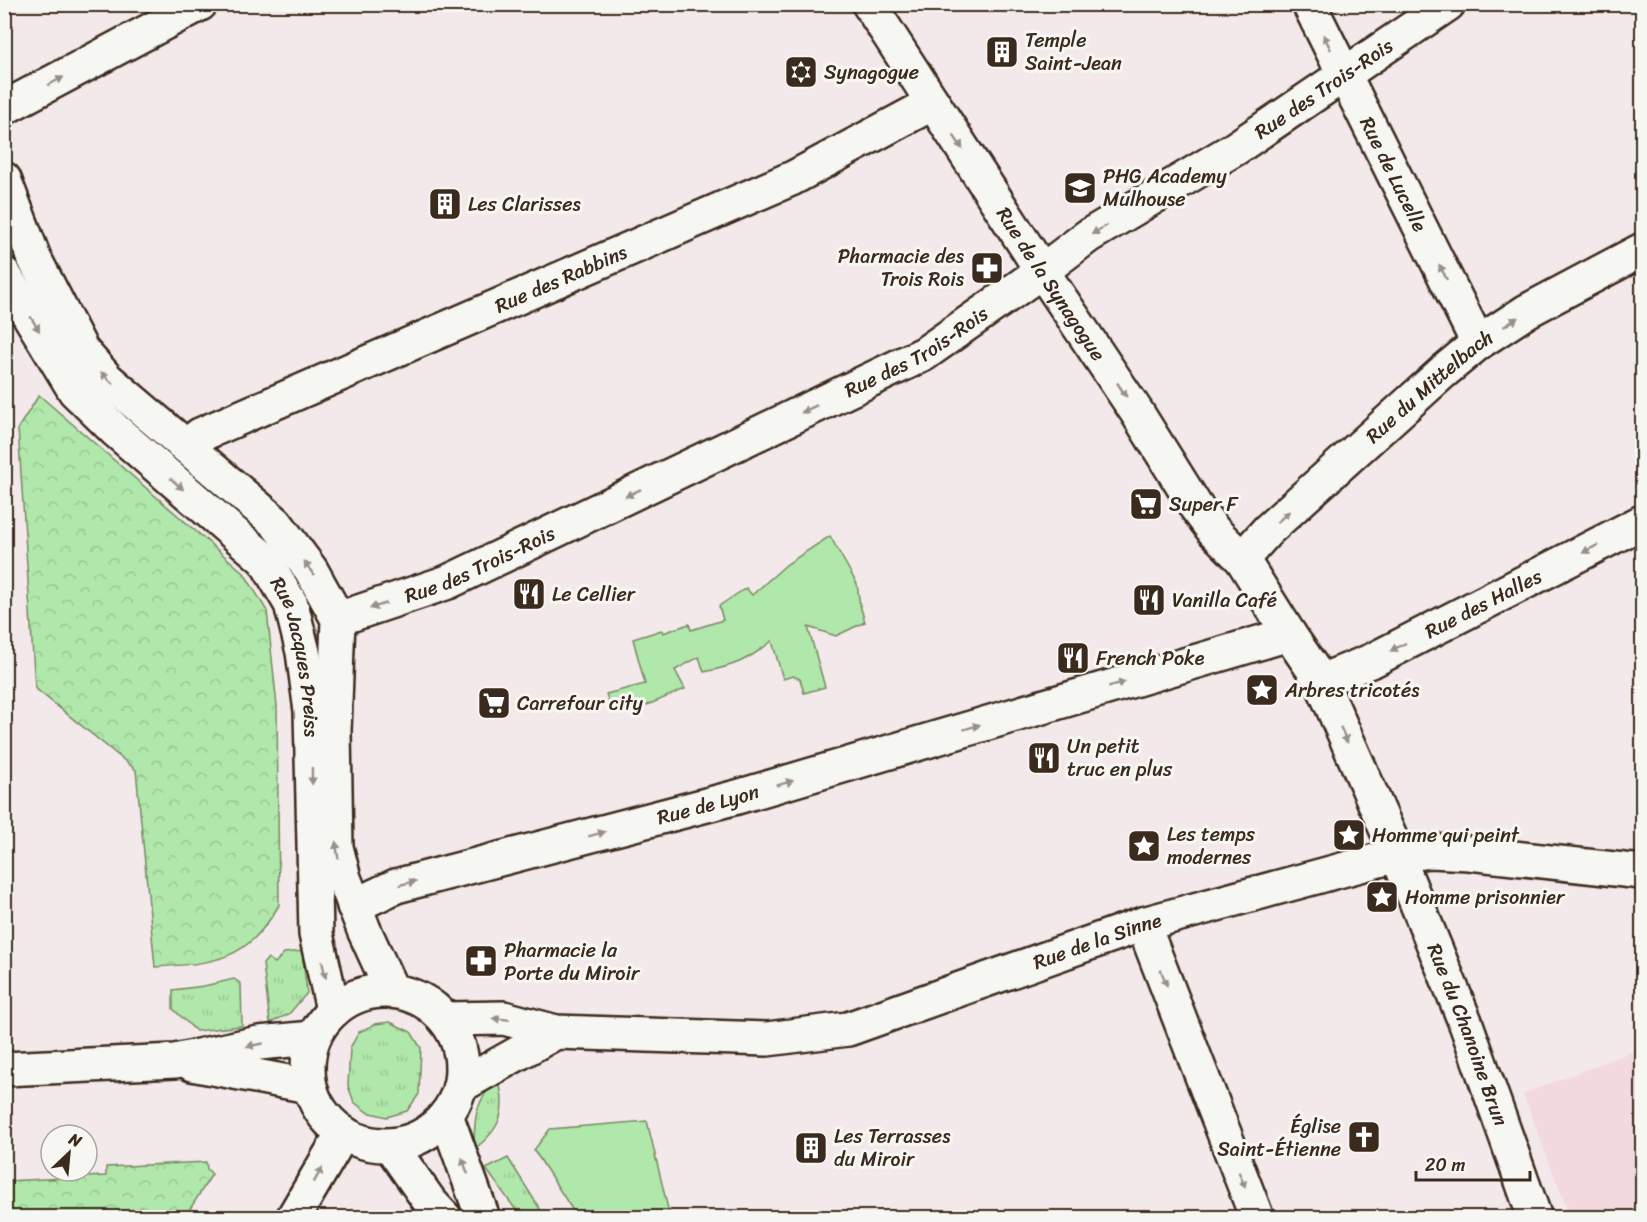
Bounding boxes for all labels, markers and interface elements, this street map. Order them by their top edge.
place label: Temple Saint-Jean [1025,23,1122,81]
street label: Rue des Trois-Rois [1247,28,1401,149]
one-way arrow [1323,33,1332,50]
building icon: Temple Saint-Jean [984,34,1020,70]
synagogue icon: Synagogue [783,54,819,90]
place label: Synagogue [824,55,919,90]
one-way arrow [48,76,65,86]
street label: Rue de Lucelle [1350,111,1437,238]
one-way arrow [952,133,964,149]
place label: PHG Academy Mulhouse [1103,159,1227,217]
school or university icon: PHG Academy Mulhouse [1062,170,1098,206]
building icon: Les Clarisses [427,186,463,222]
place label: Les Clarisses [468,187,582,222]
street label: Rue de la Synagogue [987,200,1115,369]
one-way arrow [1091,224,1107,235]
street label: Rue des Rabbins [489,235,633,323]
place label: Pharmacie des Trois Rois [838,239,965,297]
pharmacy icon: Pharmacie des Trois Rois [969,250,1005,286]
one-way arrow [1438,264,1447,281]
street label: Rue des Trois-Rois [838,296,996,408]
one-way arrow [29,316,40,332]
one-way arrow [1502,316,1518,328]
street label: Rue du Mittelbach [1357,321,1500,452]
one-way arrow [100,371,114,385]
one-way arrow [1116,381,1128,397]
one-way arrow [801,405,818,414]
one-way arrow [169,477,184,490]
supermarket icon: Super F [1128,486,1164,522]
place label: Super F [1169,487,1240,522]
one-way arrow [625,489,642,498]
one-way arrow [1275,511,1290,524]
street label: Rue des Trois-Rois [400,516,562,613]
one-way arrow [1582,544,1599,553]
street label: Rue des Halles [1419,559,1549,649]
one-way arrow [303,561,315,577]
street label: Rue Jacques Preiss [260,570,329,738]
restaurant icon: Le Cellier [511,576,547,612]
place label: Le Cellier [552,577,636,612]
restaurant icon: Vanilla Café [1131,582,1167,618]
place label: Vanilla Café [1172,583,1277,618]
one-way arrow [369,601,387,611]
restaurant icon: French Poke [1055,640,1091,676]
place label: French Poke [1096,641,1205,676]
one-way arrow [1389,642,1406,652]
place icon: Arbres tricotés [1244,672,1280,708]
place label: Arbres tricotés [1284,673,1420,708]
one-way arrow [1108,679,1126,688]
supermarket icon: Carrefour city [476,685,512,721]
place label: Carrefour city [517,686,643,721]
one-way arrow [963,722,981,731]
one-way arrow [1340,726,1349,743]
place label: Un petit truc en plus [1067,729,1173,787]
restaurant icon: Un petit truc en plus [1026,740,1062,776]
one-way arrow [307,767,317,786]
street label: Rue de Lyon [653,774,764,835]
one-way arrow [776,778,794,787]
place label: Les temps modernes [1167,817,1256,875]
place icon: Homme qui peint [1331,817,1367,853]
place label: Homme qui peint [1372,818,1520,853]
place icon: Les temps modernes [1126,828,1162,864]
one-way arrow [588,829,606,838]
one-way arrow [333,840,342,859]
one-way arrow [399,878,417,888]
place icon: Homme prisonnier [1364,879,1400,915]
place label: Homme prisonnier [1405,880,1566,915]
street label: Rue de la Sinne [1028,903,1166,980]
place label: Pharmacie la Porte du Miroir [504,933,641,991]
street label: Rue du Chanoine Brun [1417,938,1518,1131]
pharmacy icon: Pharmacie la Porte du Miroir [463,943,499,979]
one-way arrow [320,961,329,980]
one-way arrow [1159,970,1169,988]
one-way arrow [491,1014,510,1024]
one-way arrow [245,1040,264,1049]
place label: Église Saint-Étienne [1217,1109,1341,1167]
place label: Les Terrasses du Miroir [834,1119,951,1177]
church icon: Église Saint-Étienne [1346,1119,1382,1155]
north arrow [39,1123,99,1183]
text: N [63,1124,88,1156]
building icon: Les Terrasses du Miroir [793,1130,829,1166]
scale bar [1416,1144,1530,1182]
text: 20 m [1425,1149,1465,1181]
one-way arrow [460,1157,470,1175]
one-way arrow [313,1167,323,1184]
one-way arrow [1237,1171,1247,1189]

